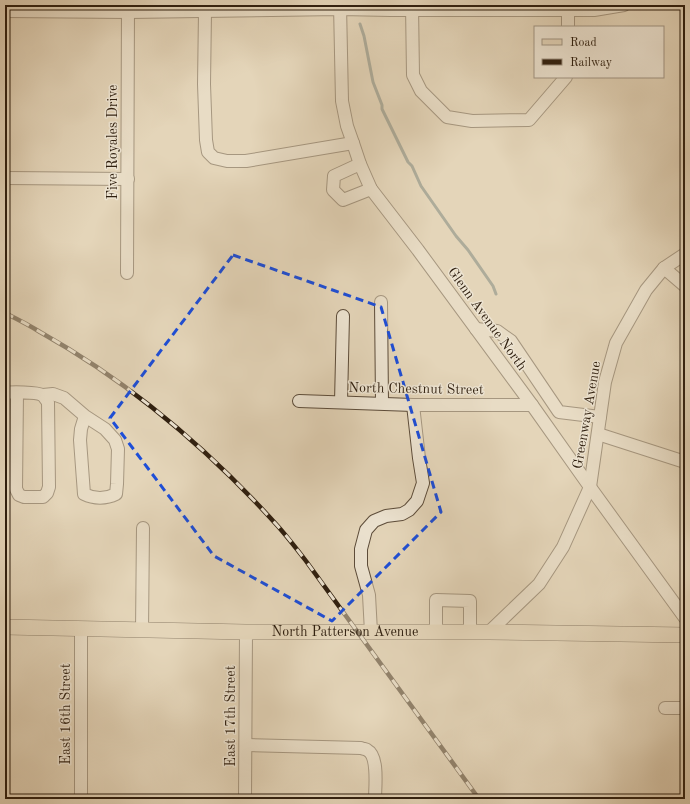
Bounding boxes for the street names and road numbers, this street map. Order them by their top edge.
street label: Five Royales Drive [106,84,120,200]
street label: Glenn Avenue North [445,265,529,373]
street label: Greenway Avenue [571,360,603,470]
street label: North Chestnut Street [348,381,484,397]
street label: North Patterson Avenue [272,625,418,639]
street label: East 16th Street [59,663,73,765]
street label: East 17th Street [224,665,238,767]

